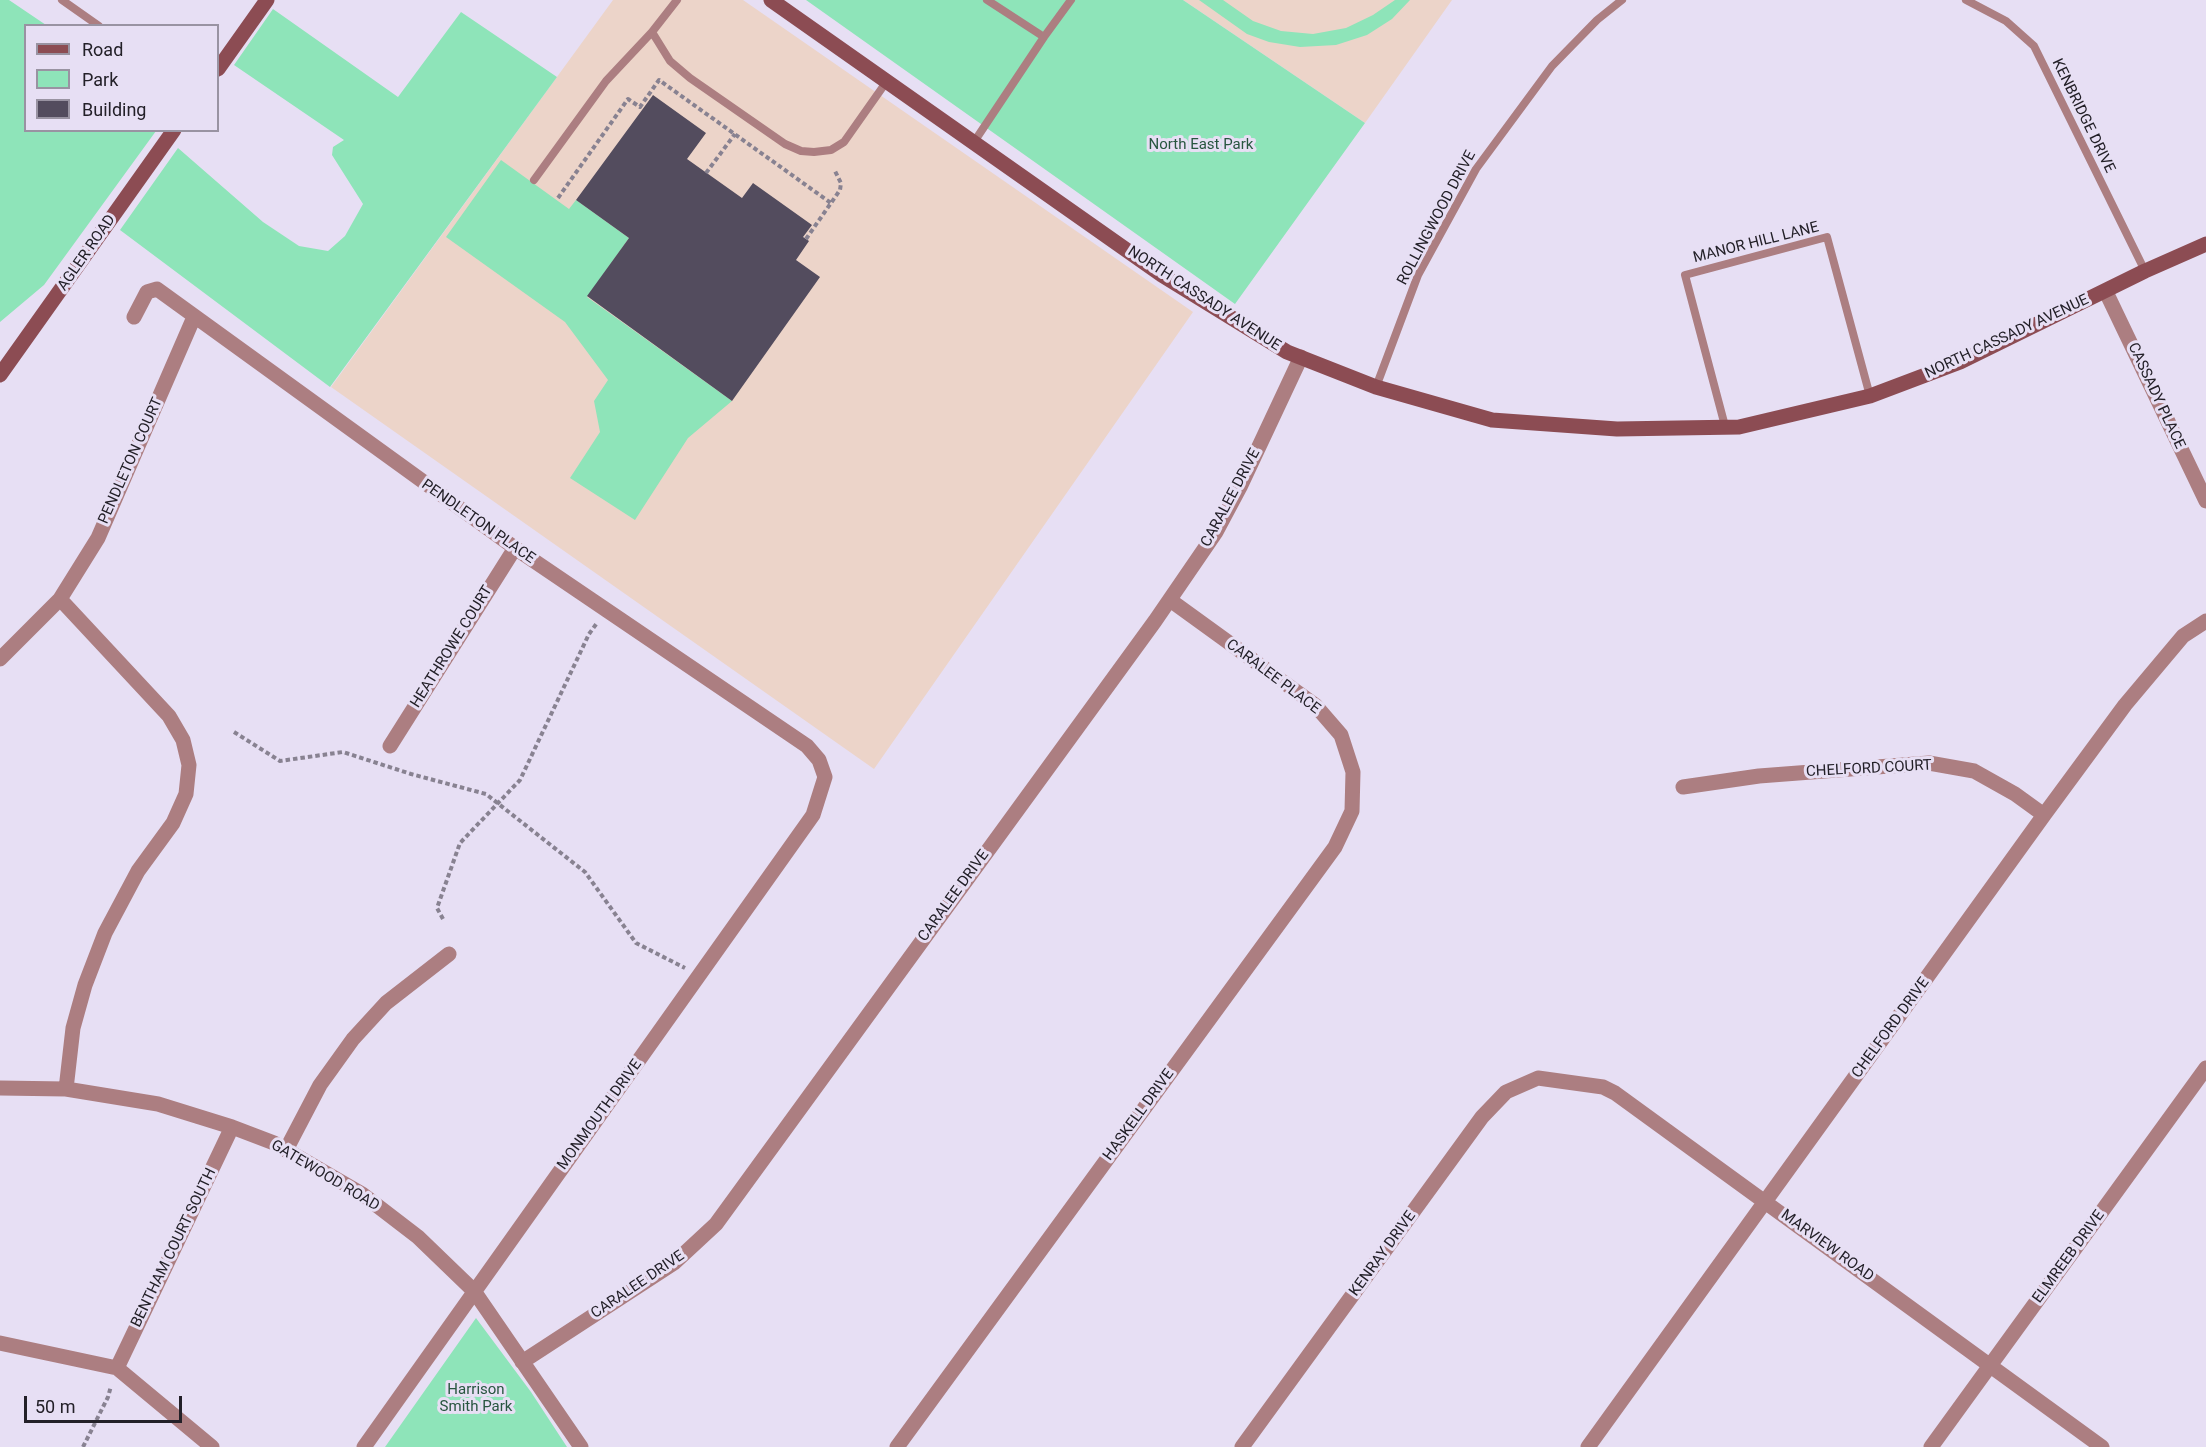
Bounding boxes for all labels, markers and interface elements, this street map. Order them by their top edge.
legend [24,24,219,132]
text: Road [82,39,123,60]
street label: KENBRIDGE DRIVE [2048,56,2118,176]
text: Park [82,69,118,90]
text: Building [82,99,146,120]
park label: North East Park [1149,136,1253,154]
street label: ROLLINGWOOD DRIVE [1394,148,1480,288]
street label: AGLER ROAD [54,212,120,294]
street label: MANOR HILL LANE [1691,219,1821,267]
street label: NORTH CASSADY AVENUE [1124,243,1284,355]
street label: NORTH CASSADY AVENUE [1922,291,2092,383]
street label: CASSADY PLACE [2124,340,2188,452]
street label: PENDLETON COURT [95,395,167,527]
street label: CARALEE DRIVE [1198,446,1264,550]
street label: PENDLETON PLACE [418,476,538,568]
street label: HEATHROWE COURT [407,583,497,711]
street label: CARALEE PLACE [1222,636,1324,718]
street label: CHELFORD COURT [1806,757,1932,781]
street label: CARALEE DRIVE [915,847,993,945]
street label: CHELFORD DRIVE [1849,974,1933,1082]
street label: MONMOUTH DRIVE [554,1056,646,1174]
street label: HASKELL DRIVE [1100,1066,1178,1164]
street label: GATEWOOD ROAD [268,1137,382,1215]
street label: BENTHAM COURT SOUTH [128,1166,220,1330]
street label: MARVIEW ROAD [1777,1206,1877,1286]
street label: ELMREEB DRIVE [2029,1207,2109,1307]
street label: KENRAY DRIVE [1346,1208,1420,1300]
street label: CARALEE DRIVE [588,1247,688,1323]
park label: Harrison Smith Park [440,1381,512,1416]
scale bar [27,1384,184,1422]
text: 50 m [35,1396,75,1417]

